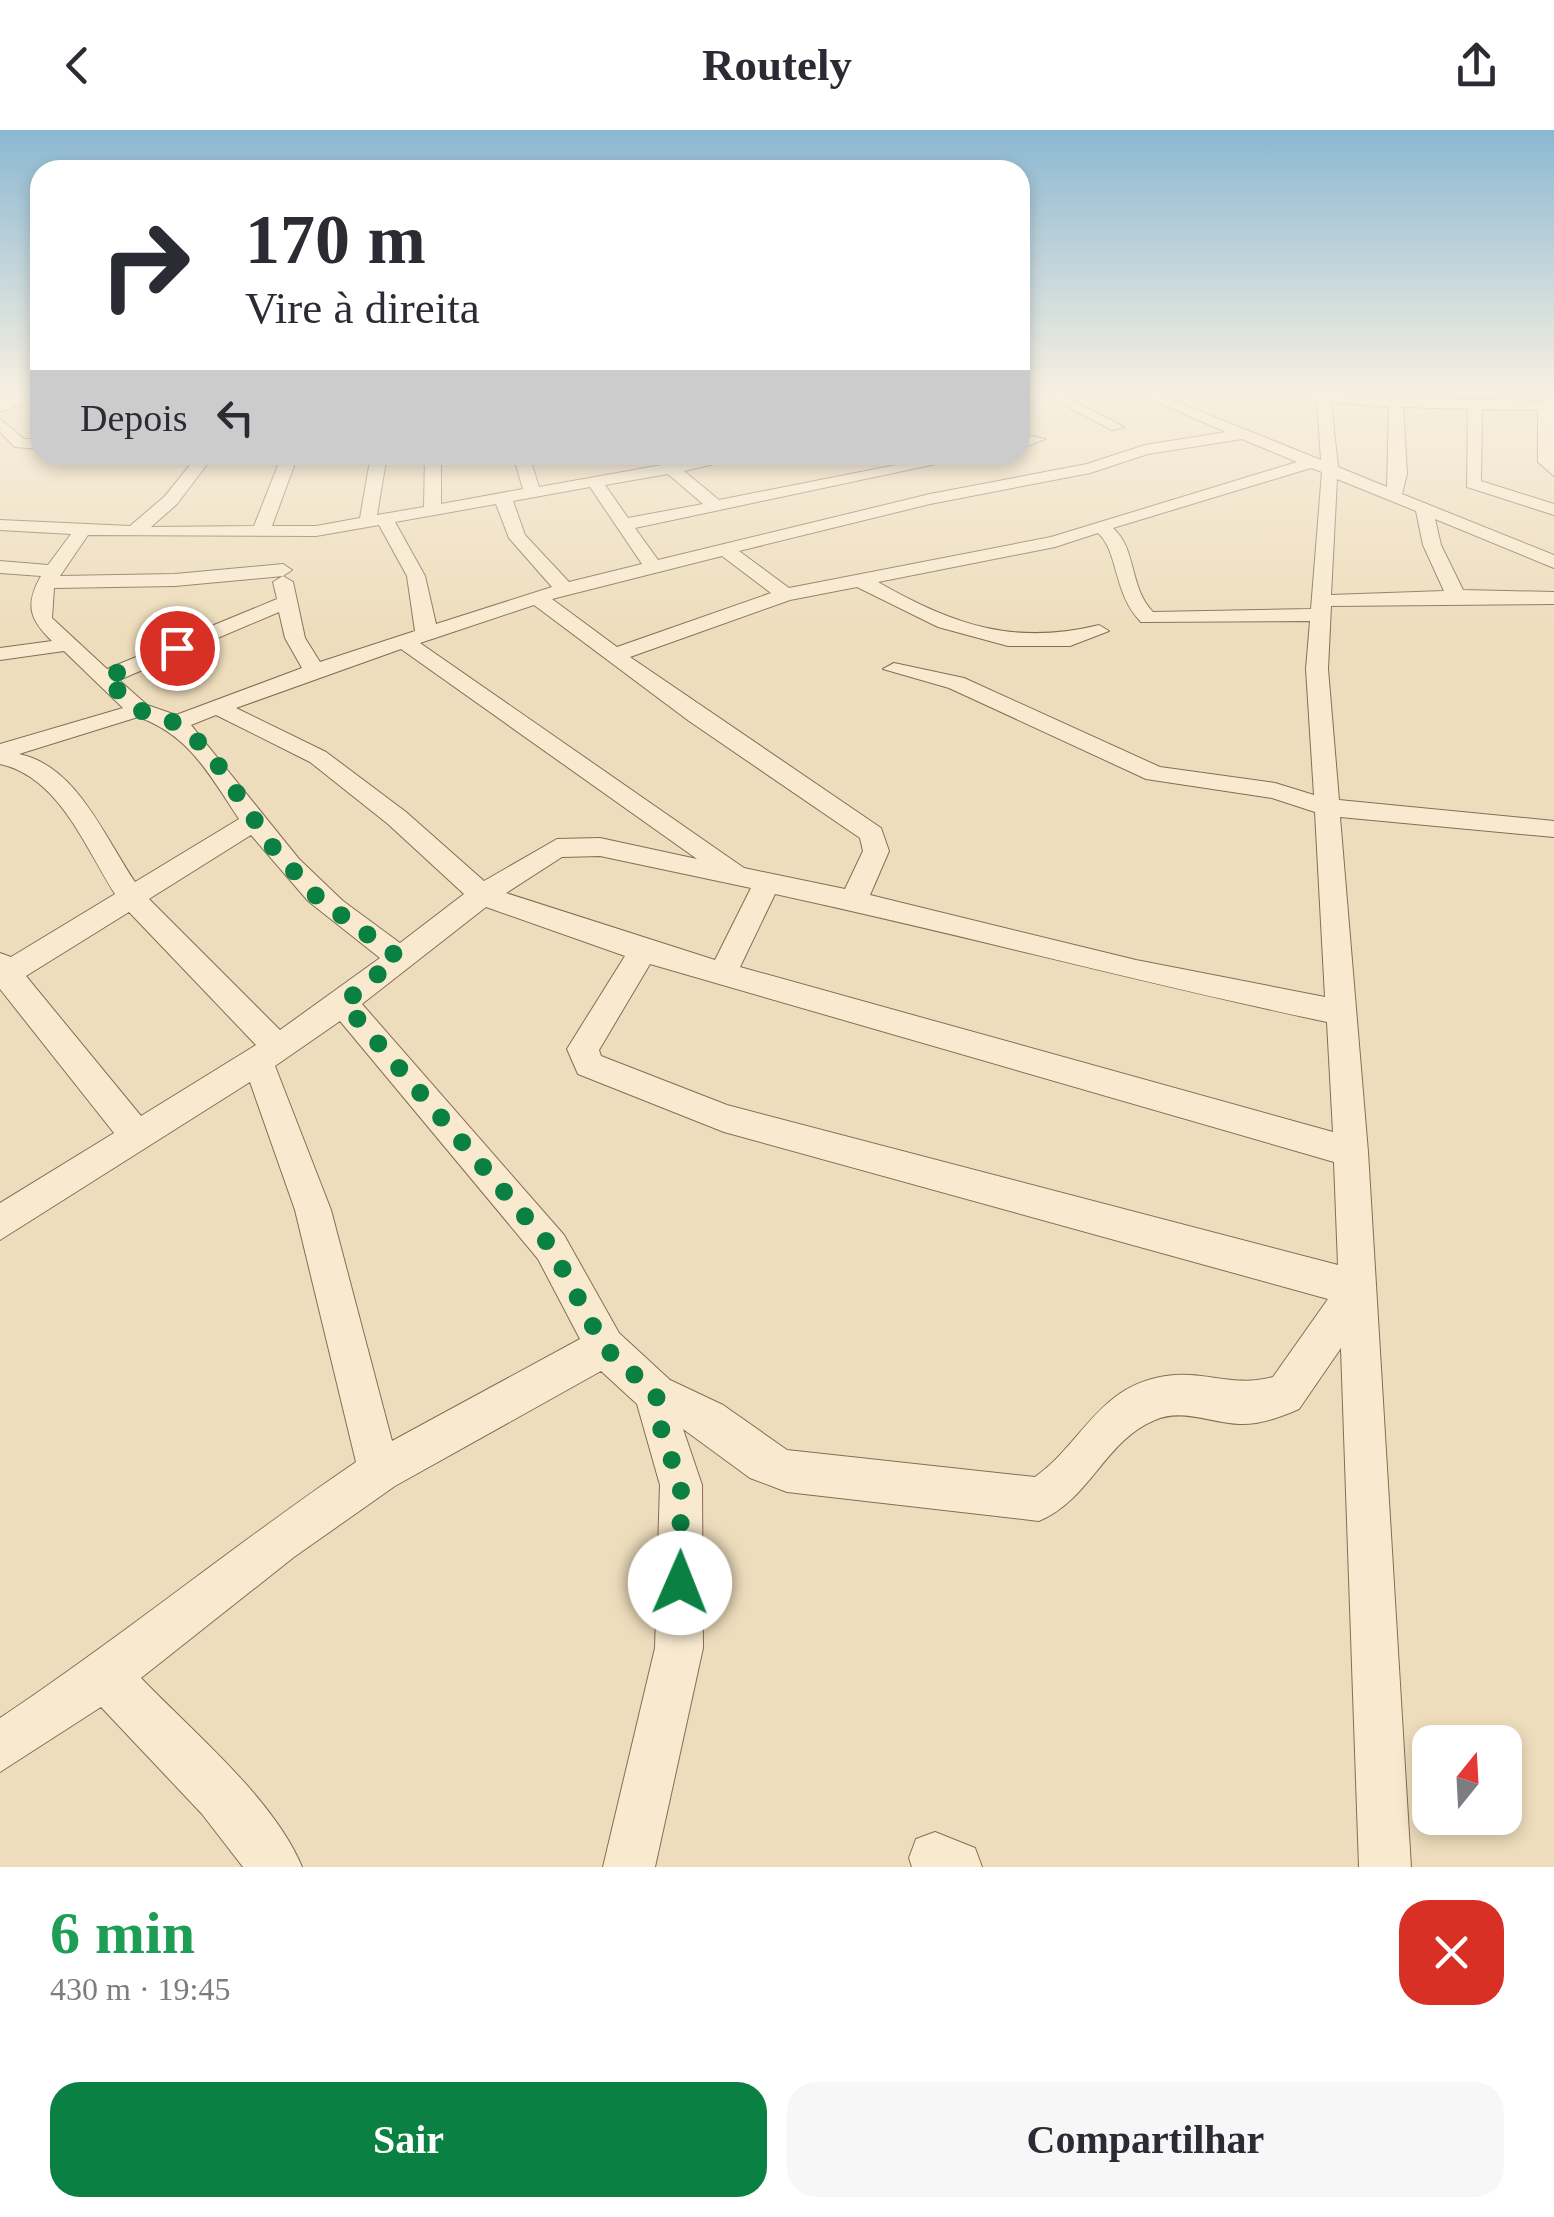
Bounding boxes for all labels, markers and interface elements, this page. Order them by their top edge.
icon: back [50,38,105,93]
icon: share [1449,38,1504,93]
text: Routely [702,40,852,90]
icon: right [80,200,210,330]
text: 170 m [245,201,426,278]
text: Vire à direita [245,283,480,333]
icon: left [208,390,263,445]
text: Depois [80,397,188,439]
pin [135,606,220,691]
icon: arrive [150,621,205,676]
position arrow [628,1531,732,1635]
north arrow [1412,1725,1522,1835]
map controls [1412,1725,1522,1835]
text: 6 min [50,1900,195,1966]
button: close [1399,1900,1504,2005]
text: 430 m · 19:45 [50,1971,230,2007]
button: Sair [50,2082,767,2197]
button: Compartilhar [787,2082,1504,2197]

